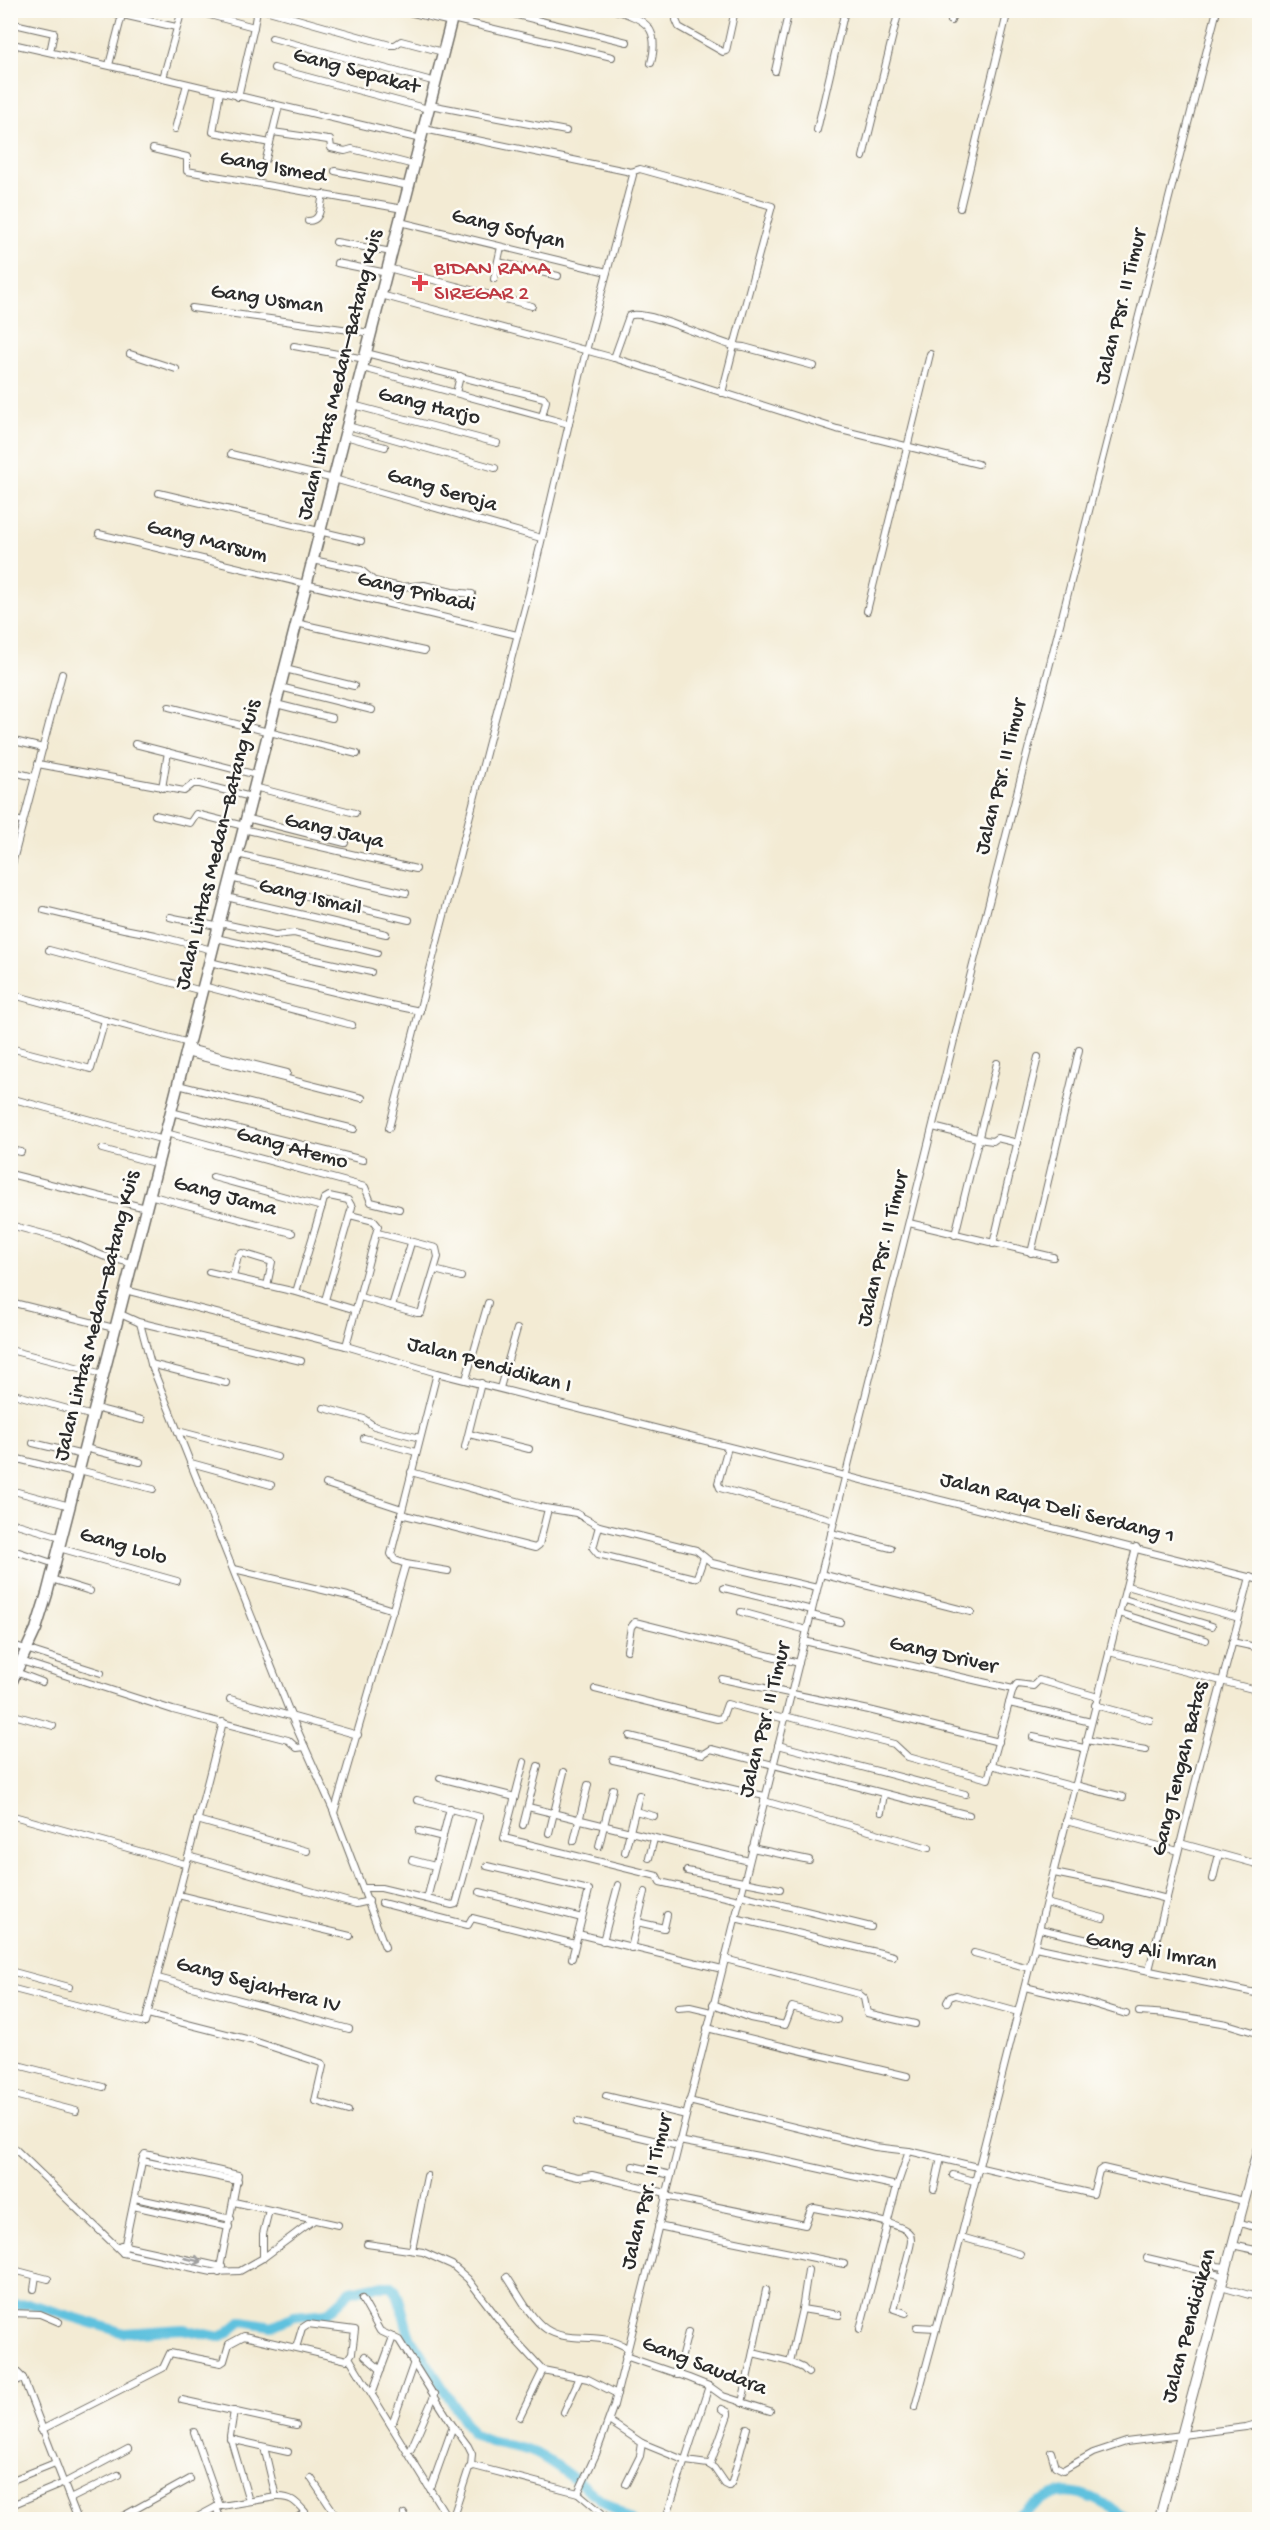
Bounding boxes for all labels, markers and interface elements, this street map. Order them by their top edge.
street label: Gang Sepakat [290,43,424,102]
street label: Gang Ismed [218,146,330,191]
street label: Gang Sofyan [449,203,568,257]
street label: Jalan Psr. II Timur [1090,224,1154,388]
street label: Jalan Lintas Medan–Batang Kuis [292,226,390,523]
place label: BIDAN RAMA SIREGAR 2 [433,257,551,308]
marker: BIDAN RAMA SIREGAR 2 [411,274,429,292]
street label: Gang Usman [209,279,325,321]
street label: Gang Harjo [375,382,483,432]
street label: Gang Seroja [384,463,501,519]
street label: Gang Marsum [144,514,270,570]
street label: Gang Pribadi [354,567,478,619]
street label: Jalan Psr. II Timur [970,694,1034,858]
street label: Jalan Lintas Medan–Batang Kuis [170,696,268,993]
street label: Gang Jaya [282,808,387,856]
street label: Gang Ismail [256,874,364,923]
street label: Gang Atemo [233,1122,351,1176]
street label: Jalan Psr. II Timur [852,1166,916,1330]
street label: Jalan Lintas Medan–Batang Kuis [49,1167,147,1464]
street label: Gang Jama [170,1171,280,1223]
street label: Jalan Pendidikan I [404,1332,574,1400]
street label: Jalan Raya Deli Serdang 1 [937,1467,1177,1551]
street label: Gang Lolo [76,1522,170,1572]
street label: Gang Driver [886,1631,1002,1682]
street label: Jalan Psr. II Timur [734,1637,798,1801]
street label: Gang Tengah Batas [1147,1678,1215,1859]
street label: Gang Ali Imran [1083,1927,1220,1978]
street label: Gang Sejahtera IV [173,1952,343,2020]
street label: Jalan Psr. II Timur [616,2109,680,2273]
street label: Jalan Pendidikan [1157,2246,1223,2406]
one-way arrow [183,2255,203,2266]
street label: Gang Saudara [638,2331,771,2403]

